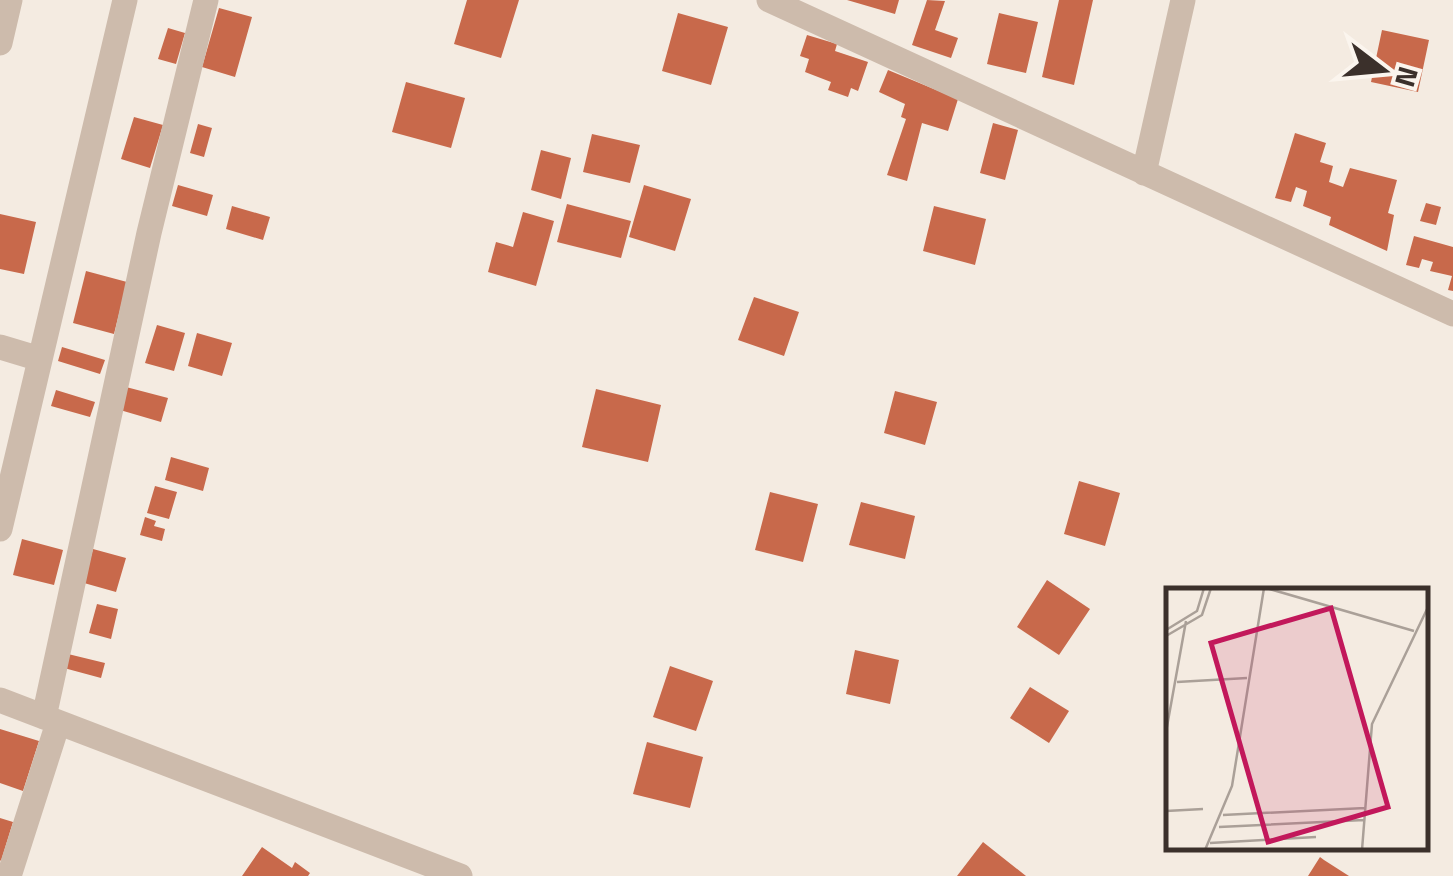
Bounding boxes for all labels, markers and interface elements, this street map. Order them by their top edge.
north arrow [1333,20,1433,120]
text: N [1384,62,1431,92]
inset map [1166,588,1428,851]

